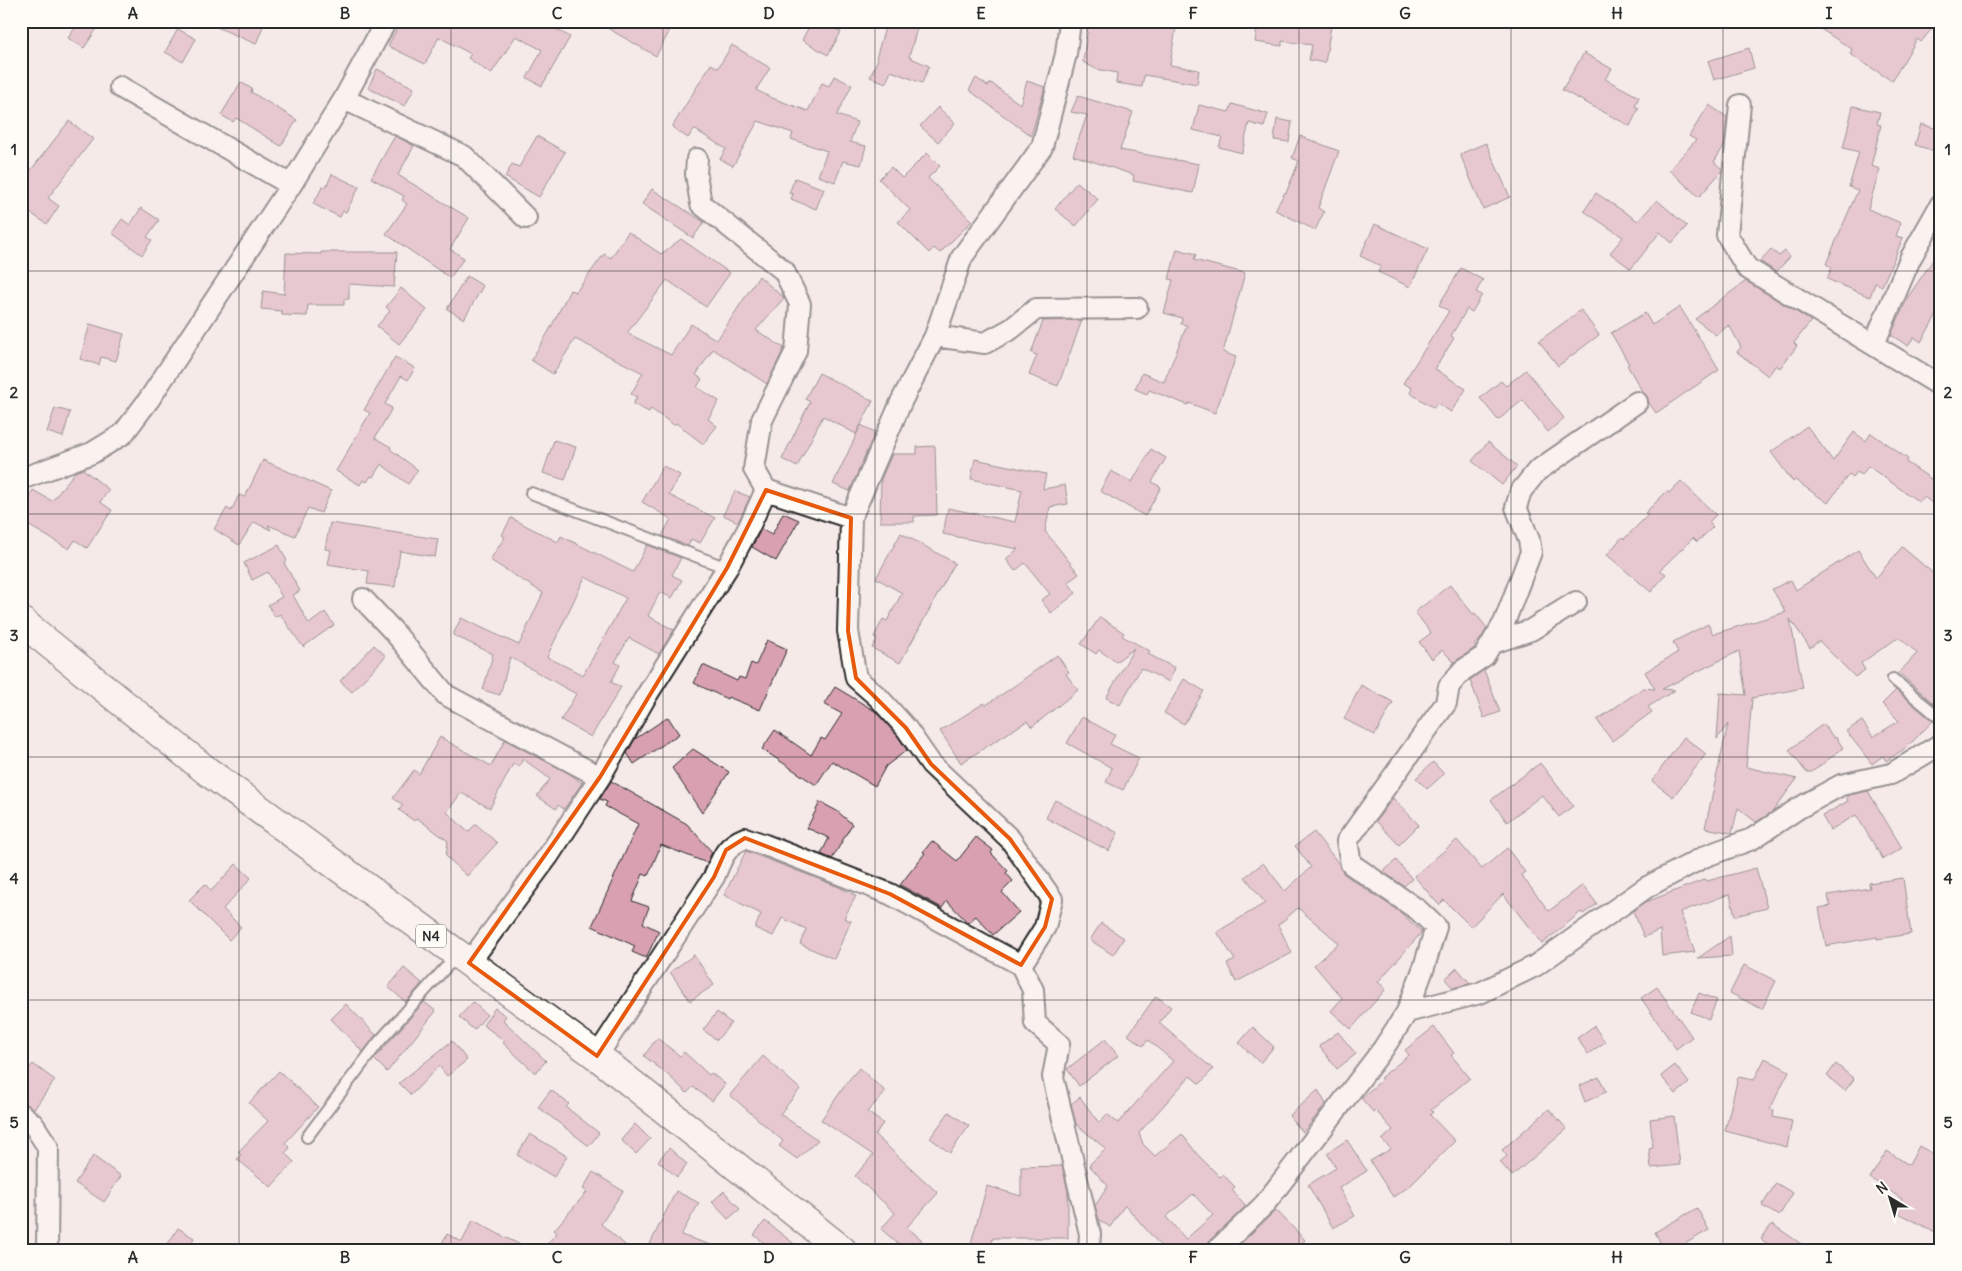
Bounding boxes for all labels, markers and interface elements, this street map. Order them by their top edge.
text: A [128,3,138,23]
text: B [340,3,351,23]
text: C [552,3,563,23]
text: D [763,3,775,23]
text: E [976,3,986,23]
text: F [1188,3,1198,23]
text: G [1399,3,1411,23]
text: H [1611,3,1623,23]
text: I [1826,3,1833,23]
text: 1 [11,139,17,159]
text: 1 [1945,139,1951,159]
text: 2 [10,382,19,402]
text: 2 [1944,382,1953,402]
text: 3 [9,625,19,645]
text: 3 [1943,625,1953,645]
text: 4 [9,868,19,888]
text: 4 [1943,868,1953,888]
road number: N4 [416,924,446,948]
text: 5 [9,1112,19,1132]
text: 5 [1943,1112,1953,1132]
north arrow [1864,1174,1914,1224]
text: N [1873,1178,1891,1198]
text: A [128,1247,138,1267]
text: B [340,1247,351,1267]
text: C [552,1247,563,1267]
text: D [763,1247,775,1267]
text: E [976,1247,986,1267]
text: F [1188,1247,1198,1267]
text: G [1399,1247,1411,1267]
text: H [1611,1247,1623,1267]
text: I [1826,1247,1833,1267]

